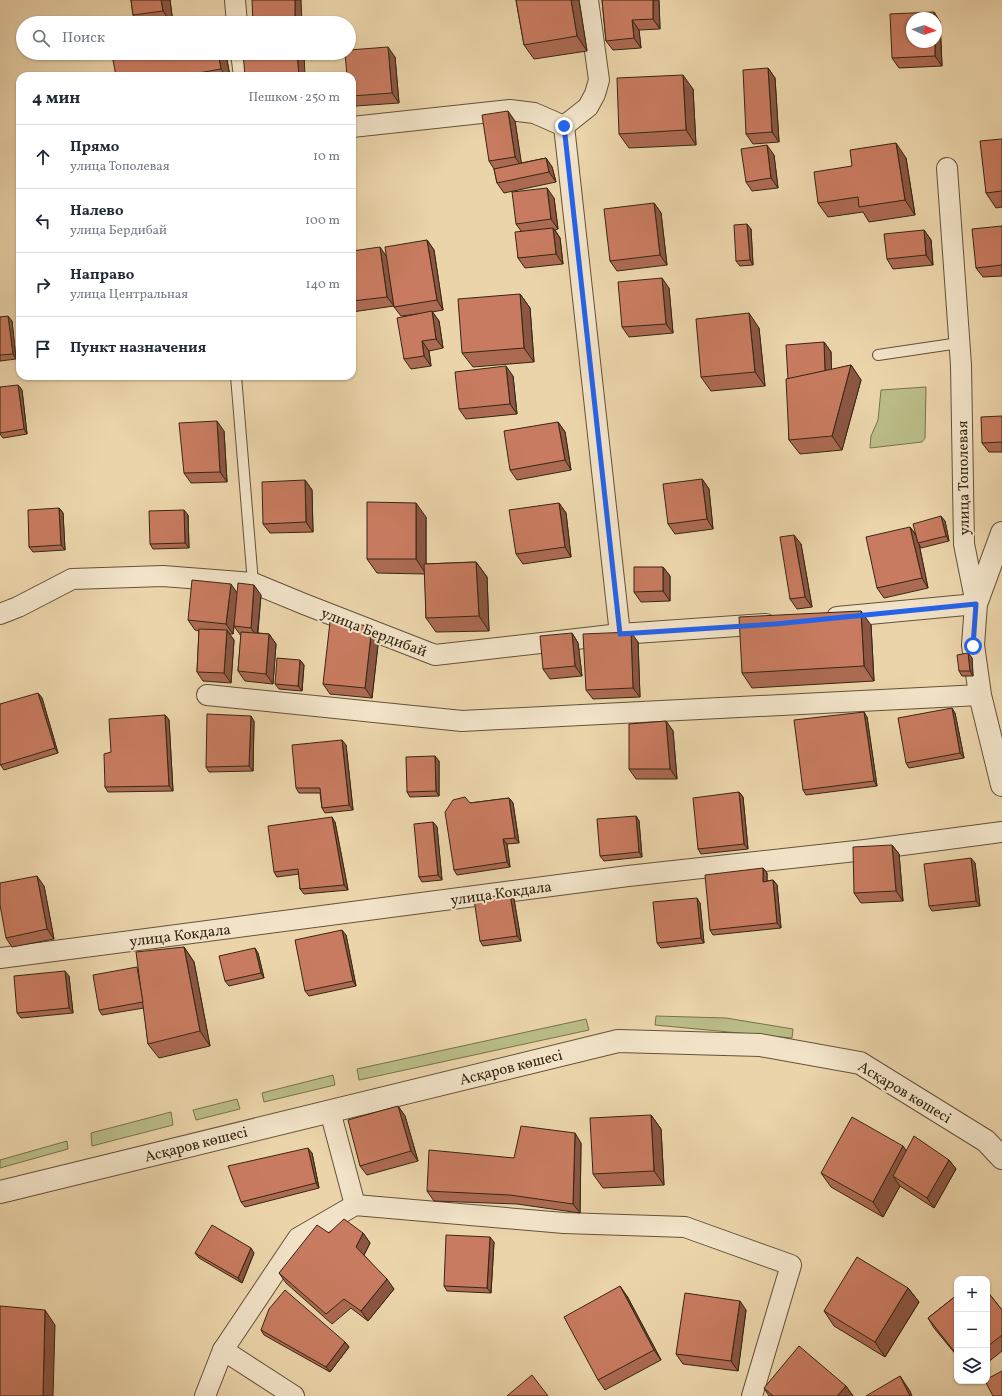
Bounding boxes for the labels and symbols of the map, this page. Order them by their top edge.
north arrow [906,12,942,48]
route end [555,117,573,135]
street label: улица Тополевая [953,420,976,536]
street label: улица Бердибай [317,604,429,663]
route start [964,637,982,655]
street label: улица Кокдала [449,877,553,912]
street label: улица Кокдала [128,920,232,953]
street label: Асқаров көшесі [458,1045,565,1091]
street label: Асқаров көшесі [854,1057,955,1130]
street label: Асқаров көшесі [143,1122,250,1168]

